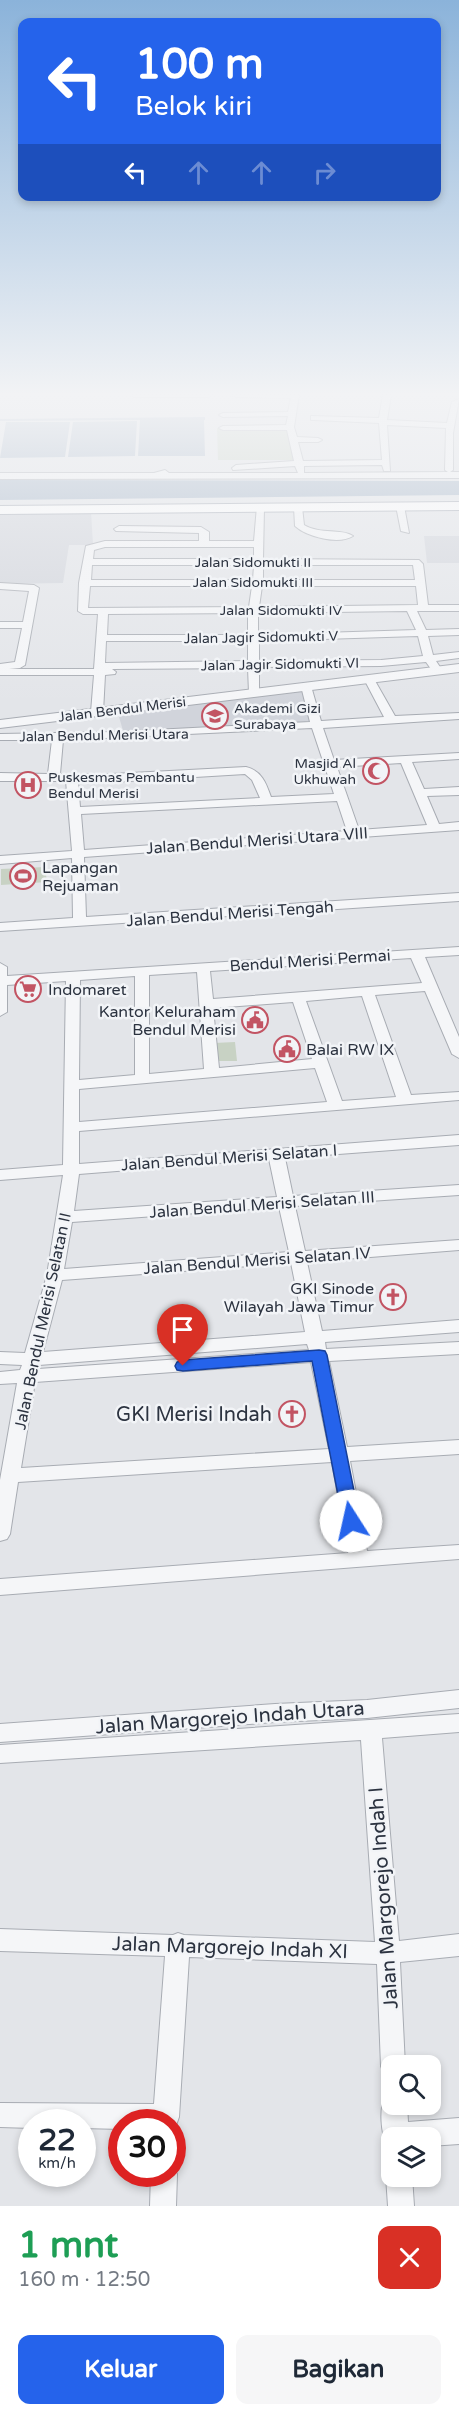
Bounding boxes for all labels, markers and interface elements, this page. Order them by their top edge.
text: 100 m [135,39,264,90]
icon: left [36,42,114,120]
text: Belok kiri [135,90,252,123]
icon: left [119,156,152,189]
icon: ahead [182,156,215,189]
icon: ahead [245,156,278,189]
icon: right [308,156,341,189]
street label: Jalan Sidomukti II [195,554,311,571]
street label: Jalan Sidomukti III [193,574,313,591]
street label: Jalan Sidomukti IV [220,602,342,619]
street label: Jalan Jagir Sidomukti V [184,628,338,647]
street label: Jalan Jagir Sidomukti VI [201,655,359,674]
street label: Jalan Bendul Merisi [57,693,187,726]
place label: Akademi Gizi Surabaya [234,700,321,733]
school or university icon: Akademi Gizi Surabaya [200,701,230,731]
street label: Jalan Bendul Merisi Utara [19,726,189,745]
place label: Masjid Al Ukhuwah [294,755,356,788]
mosque icon: Masjid Al Ukhuwah [361,756,391,786]
place label: Puskesmas Pembantu Bendul Merisi [48,769,195,802]
hospital icon: Puskesmas Pembantu Bendul Merisi [13,770,43,800]
street label: Jalan Bendul Merisi Utara VIII [145,823,369,859]
place label: Lapangan Rejuaman [42,858,119,896]
sports icon: Lapangan Rejuaman [8,861,38,891]
street label: Jalan Bendul Merisi Tengah [126,897,334,931]
street label: Bendul Merisi Permai [229,945,391,977]
supermarket icon: Indomaret [13,974,43,1004]
place label: Indomaret [48,980,127,1000]
place label: Kantor Keluraham Bendul Merisi [99,1002,236,1040]
public building icon: Kantor Keluraham Bendul Merisi [240,1005,270,1035]
public building icon: Balai RW IX [272,1034,302,1064]
place label: Balai RW IX [306,1040,394,1060]
street label: Jalan Bendul Merisi Selatan I [120,1140,338,1176]
street label: Jalan Bendul Merisi Selatan III [149,1187,375,1223]
street label: Jalan Bendul Merisi Selatan II [10,1211,76,1431]
street label: Jalan Bendul Merisi Selatan IV [143,1243,371,1279]
place label: GKI Sinode Wilayah Jawa Timur [224,1279,375,1317]
church icon: GKI Sinode Wilayah Jawa Timur [378,1282,408,1312]
pin [157,1304,208,1366]
icon: arrive [166,1313,199,1346]
church icon: GKI Merisi Indah [277,1399,307,1429]
place label: GKI Merisi Indah [116,1403,272,1427]
position arrow [319,1489,383,1553]
street label: Jalan Margorejo Indah Utara [95,1697,365,1739]
street label: Jalan Margorejo Indah I [364,1786,404,2010]
street label: Jalan Margorejo Indah XI [112,1932,348,1964]
map controls [381,2055,441,2187]
button: search [381,2055,441,2115]
speed limit sign: 30 [108,2109,186,2187]
text: 22 [38,2122,76,2159]
button: layers [381,2127,441,2187]
text: km/h [38,2154,76,2172]
text: 1 mnt [18,2224,118,2267]
button: close [378,2226,441,2289]
text: 160 m · 12:50 [18,2268,150,2292]
button: Keluar [18,2335,224,2404]
button: Bagikan [236,2335,441,2404]

